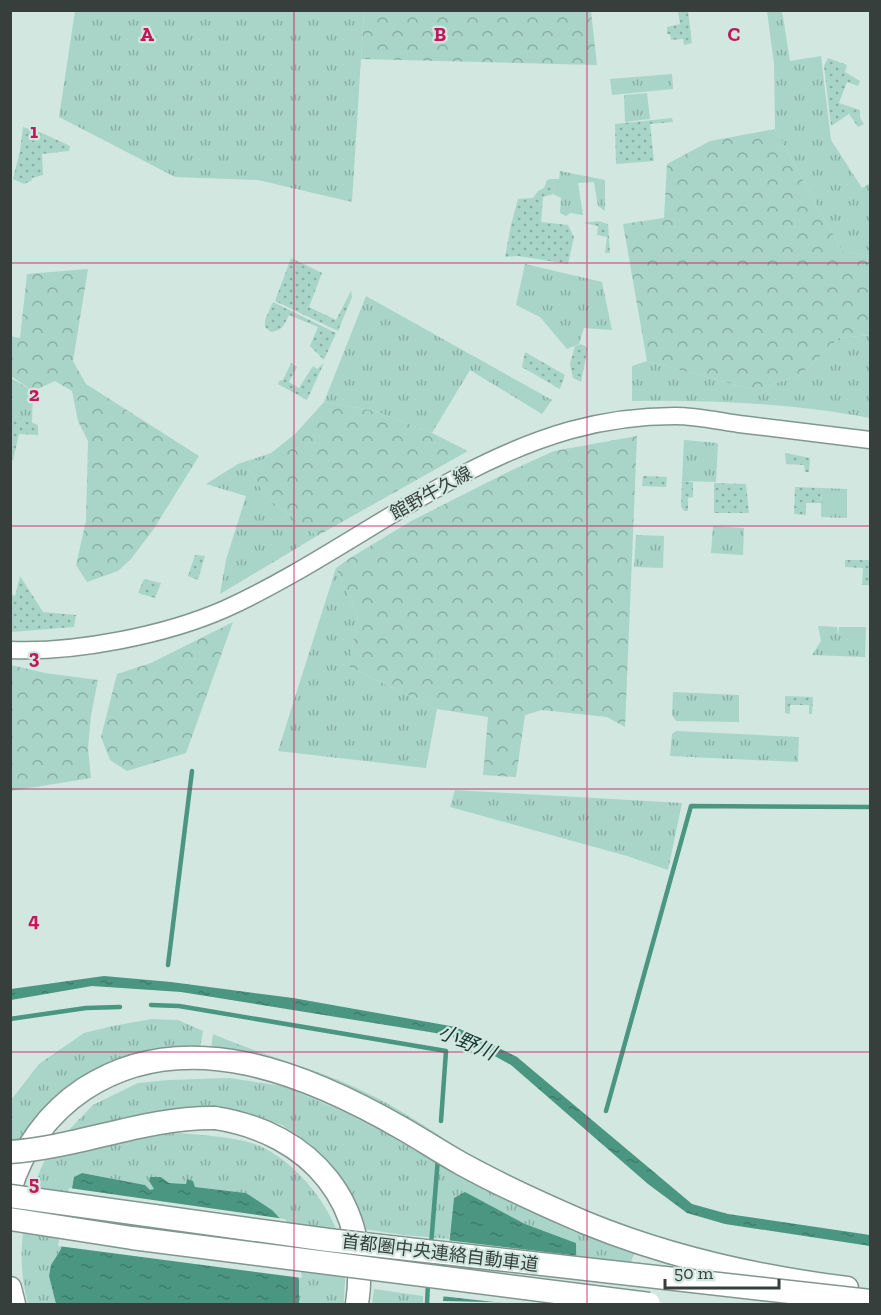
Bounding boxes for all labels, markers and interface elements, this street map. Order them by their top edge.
text: A [140,22,154,46]
text: B [434,22,446,46]
text: C [728,22,741,46]
text: 1 [30,119,38,143]
text: 2 [29,382,40,406]
street label: 館野牛久線 [386,462,476,524]
text: 3 [29,645,40,669]
text: 4 [28,908,40,932]
water label: 小野川 [435,1019,501,1066]
text: 5 [29,1171,39,1195]
street label: 首都圏中央連絡自動車道 [340,1230,540,1276]
scale bar [665,1252,779,1290]
text: 50 m [674,1262,714,1284]

